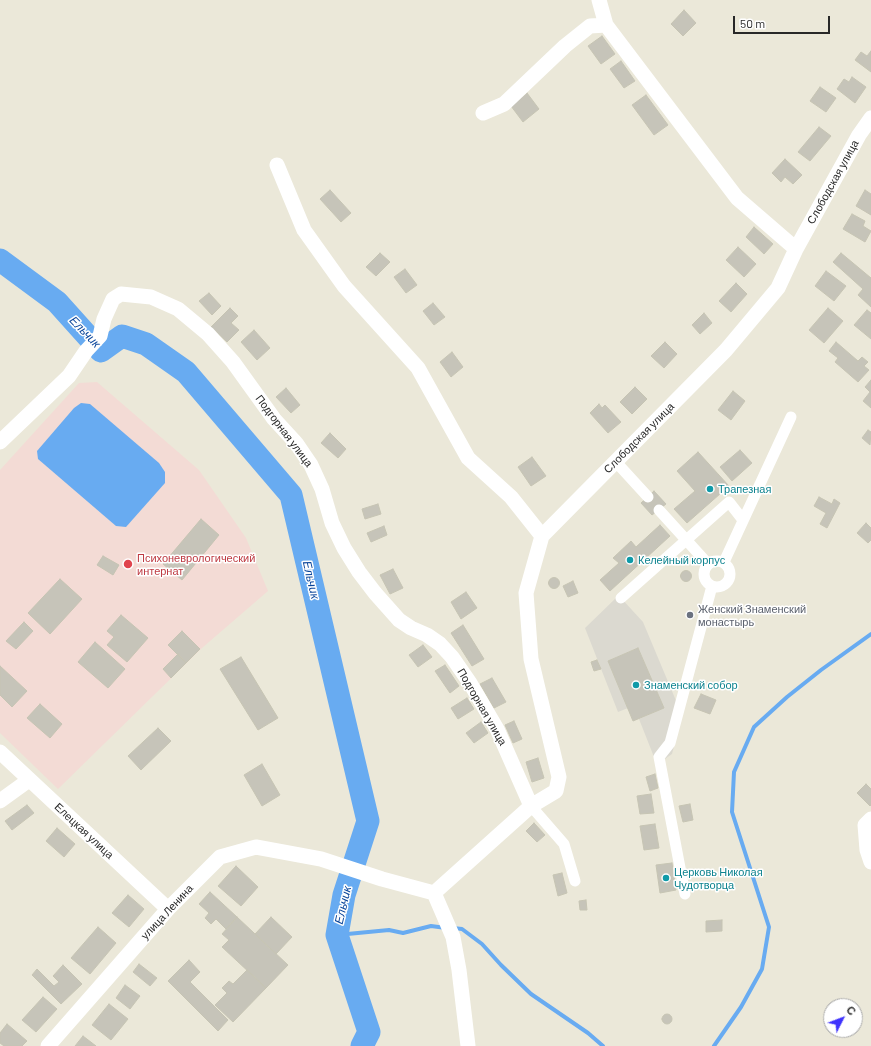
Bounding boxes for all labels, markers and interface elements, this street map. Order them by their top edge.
scale bar [735,8,832,34]
text: 50 m [740,16,765,30]
street label: Слободская улица [804,138,862,226]
water label: Ельчик [66,313,104,351]
street label: Подгорная улица [253,392,315,470]
street label: Слободская улица [601,400,677,476]
place label: Трапезная [718,482,771,496]
marker: Трапезная [705,484,715,494]
place label: Психоневрологический интернат [137,551,255,577]
place label: Келейный корпус [638,553,725,567]
marker: Келейный корпус [625,555,635,565]
marker: Психоневрологический интернат [122,558,134,570]
water label: Ельчик [300,560,322,600]
place label: Женский Знаменский монастырь [698,602,806,628]
marker: Женский Знаменский монастырь [685,610,695,620]
street label: Подгорная улица [455,666,509,748]
place label: Знаменский собор [644,678,738,692]
marker: Знаменский собор [631,680,641,690]
street label: Елецкая улица [52,800,116,862]
place label: Церковь Николая Чудотворца [674,865,763,891]
marker: Церковь Николая Чудотворца [661,873,671,883]
street label: улица Ленина [138,882,196,942]
water label: Ельчик [332,885,354,925]
north arrow [823,998,863,1038]
text: С [844,1003,859,1018]

